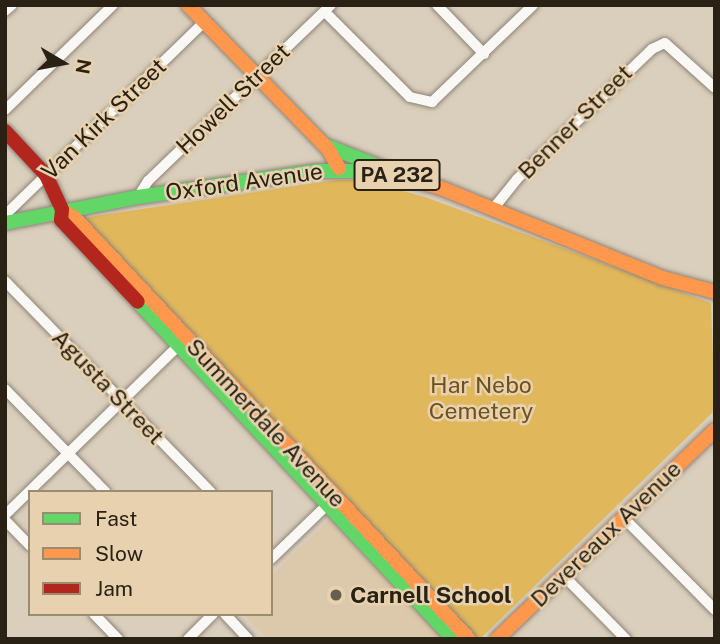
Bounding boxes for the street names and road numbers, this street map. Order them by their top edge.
street label: Howell Street [170,38,296,160]
street label: Van Kirk Street [36,53,172,185]
street label: Benner Street [512,59,638,185]
street label: Oxford Avenue [164,157,324,207]
road number: PA 232 [353,158,441,192]
street label: Agusta Street [46,324,170,450]
street label: Summerdale Avenue [181,333,351,513]
street label: Devereaux Avenue [525,455,687,613]

